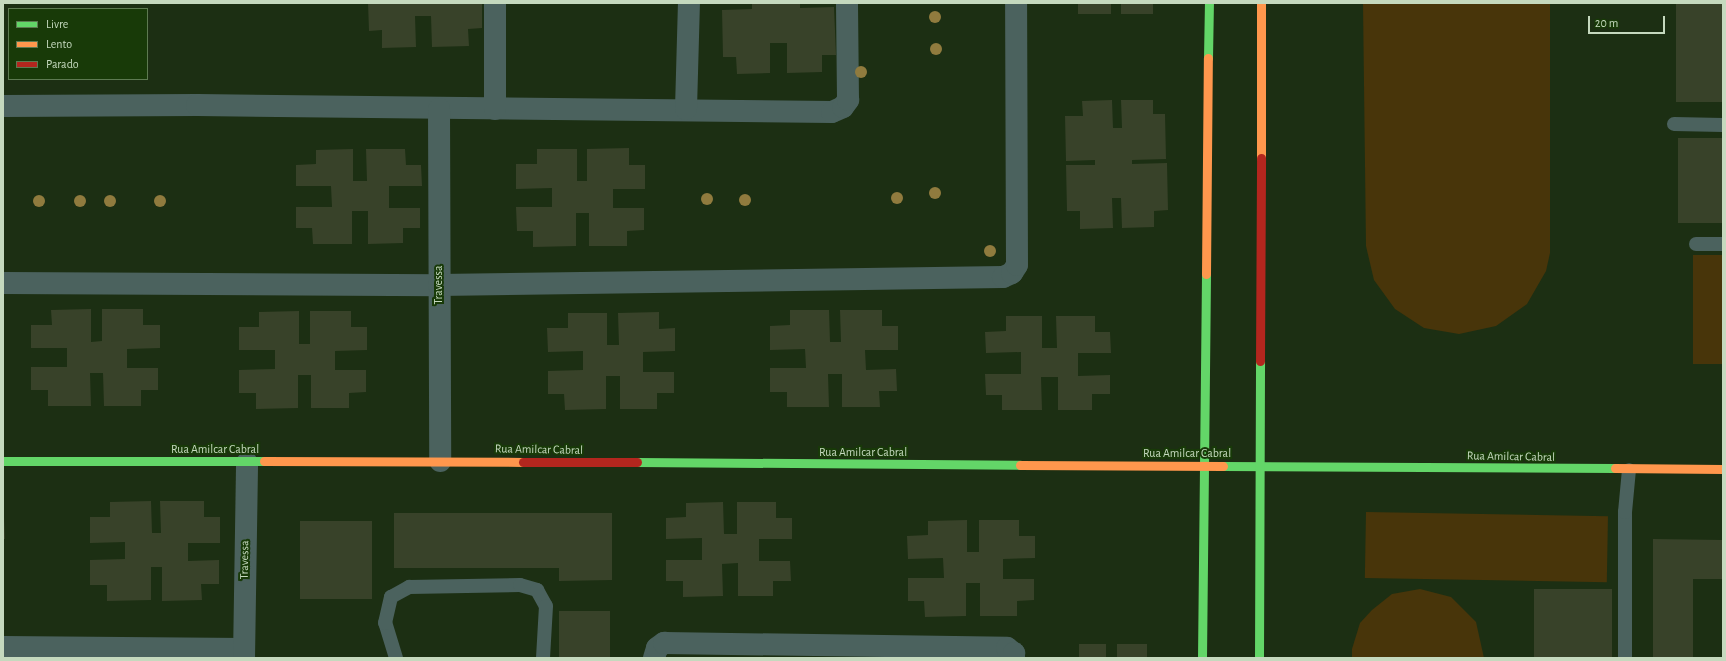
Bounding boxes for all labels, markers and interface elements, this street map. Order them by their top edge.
legend [8,8,148,80]
scale bar [1590,8,1667,34]
text: 20 m [1595,17,1618,29]
text: Livre [46,18,68,30]
text: Lento [46,38,72,50]
text: Parado [46,58,79,70]
street label: Travessa [432,265,446,305]
street label: Rua Amilcar Cabral [495,442,583,458]
street label: Rua Amilcar Cabral [171,443,259,457]
street label: Rua Amilcar Cabral [819,446,907,460]
street label: Rua Amilcar Cabral [1143,447,1231,461]
street label: Rua Amilcar Cabral [1467,449,1555,465]
street label: Travessa [237,540,253,580]

